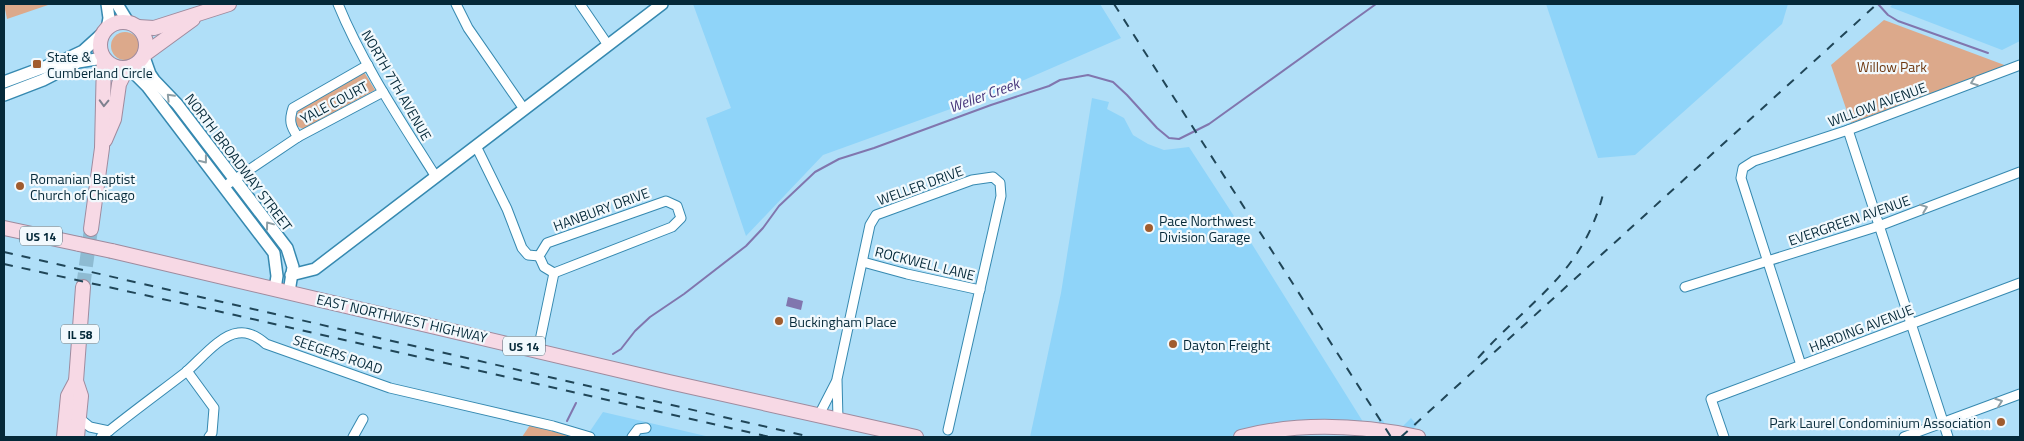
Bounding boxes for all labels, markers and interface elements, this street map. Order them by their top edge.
street label: NORTH 7TH AVENUE [357,26,437,145]
place label: State & Cumberland Circle [47,46,153,83]
park label: Willow Park [1857,56,1927,77]
marker: State & Cumberland Circle [31,58,43,70]
water label: Weller Creek [946,71,1024,118]
street label: YALE COURT [296,75,372,129]
street label: WILLOW AVENUE [1825,76,1930,132]
one-way arrow [1970,76,1979,87]
street label: NORTH BROADWAY STREET [180,89,298,236]
one-way arrow [167,94,176,103]
one-way arrow [98,100,109,108]
one-way arrow [198,154,207,164]
street label: WELLER DRIVE [874,160,966,210]
place label: Romanian Baptist Church of Chicago [30,168,135,205]
marker: Romanian Baptist Church of Chicago [14,180,26,192]
street label: HANBURY DRIVE [550,182,652,236]
street label: EVERGREEN AVENUE [1785,189,1913,251]
one-way arrow [1919,204,1928,215]
place label: Pace Northwest Division Garage [1159,210,1254,247]
one-way arrow [267,222,275,231]
marker: Pace Northwest Division Garage [1143,222,1155,234]
road number: US 14 [20,227,62,246]
street label: ROCKWELL LANE [873,240,977,286]
street label: EAST NORTHWEST HIGHWAY [315,288,490,348]
street label: HARDING AVENUE [1806,298,1916,358]
place label: Buckingham Place [789,311,897,332]
marker: Buckingham Place [773,315,785,327]
road number: IL 58 [61,324,99,344]
street label: SEEGERS ROAD [290,329,386,379]
place label: Dayton Freight [1183,334,1270,355]
road number: US 14 [503,336,545,356]
marker: Dayton Freight [1167,338,1179,350]
one-way arrow [1994,398,2003,408]
place label: Park Laurel Condominium Association [1769,412,1991,433]
marker: Park Laurel Condominium Association [1995,416,2007,428]

